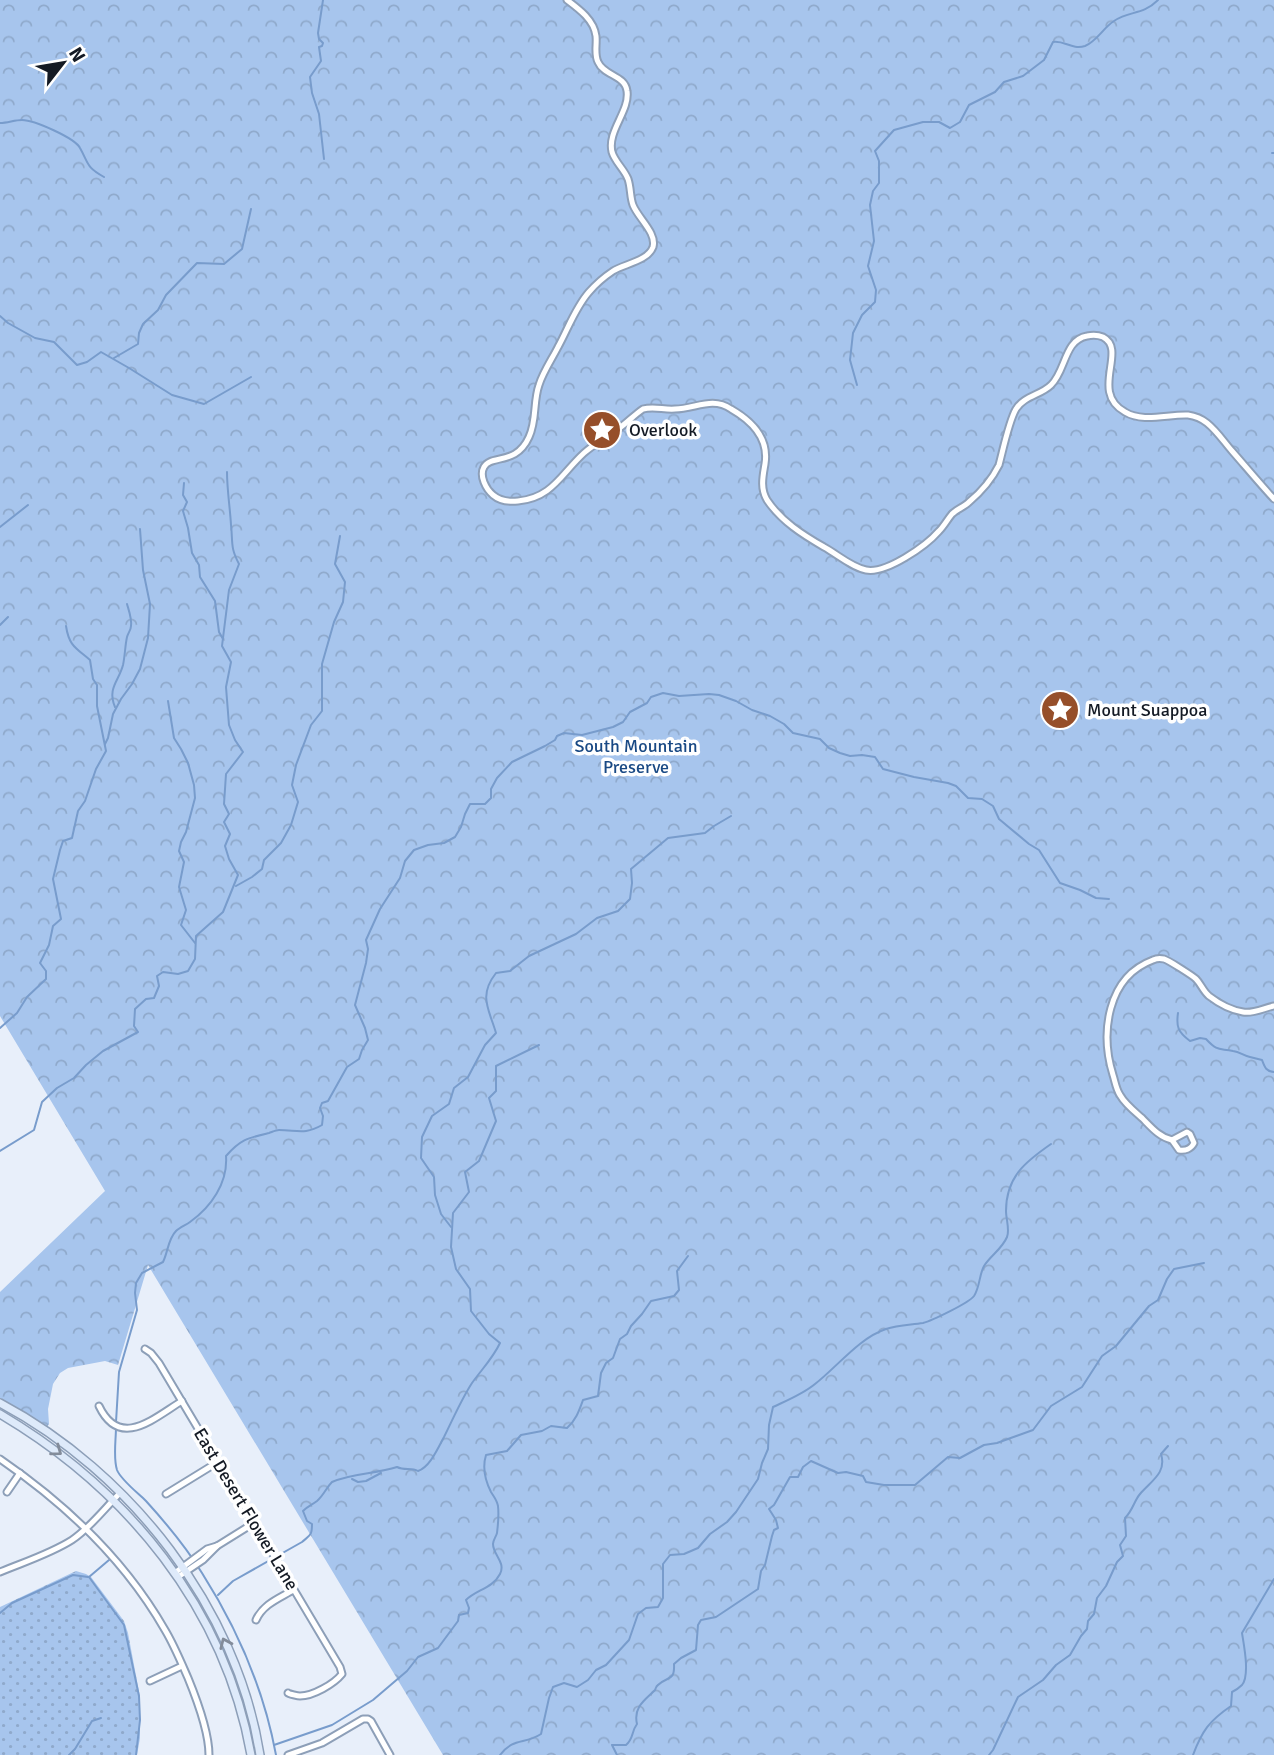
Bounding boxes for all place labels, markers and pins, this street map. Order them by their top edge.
place icon: Overlook [581,409,623,451]
place label: Overlook [629,419,697,441]
place icon: Mount Suappoa [1039,689,1081,731]
place label: Mount Suappoa [1087,699,1207,721]

